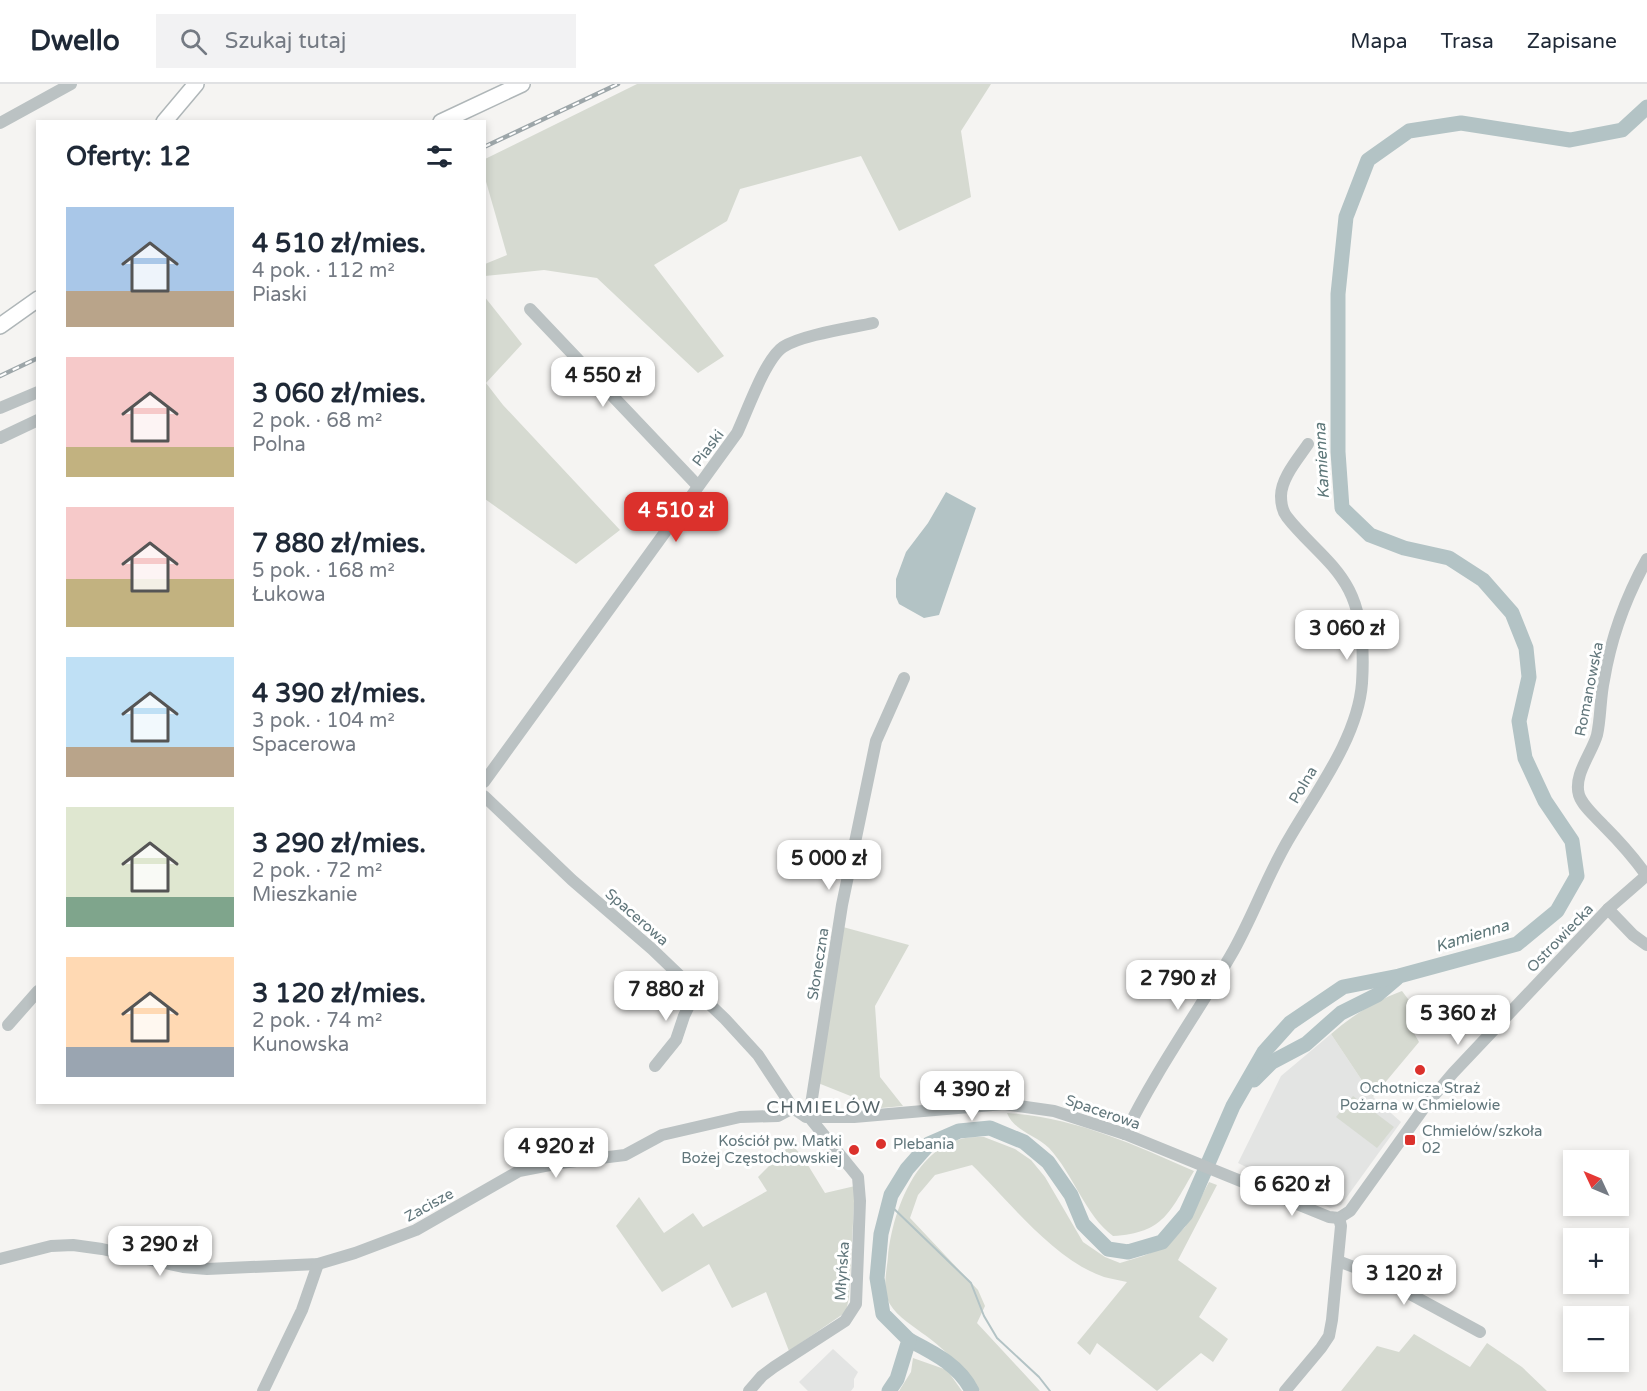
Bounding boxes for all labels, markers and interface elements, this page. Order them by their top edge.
search box [156,14,576,68]
text: Dwello [30,24,120,58]
icon: search [177,25,210,58]
text: Szukaj tutaj [225,28,346,54]
text: Mapa [1350,29,1407,54]
text: Trasa [1440,29,1494,54]
text: Zapisane [1527,29,1617,54]
icon: filters [423,140,456,173]
text: Oferty: 12 [66,141,191,172]
text: 4 510 zł/mies. [252,228,426,259]
icon: home [114,231,186,303]
text: 4 pok. · 112 m² [252,259,395,283]
text: Piaski [252,283,307,307]
pin: 4 550 zł [541,357,665,408]
text: 4 550 zł [565,364,641,388]
text: 3 060 zł/mies. [252,378,426,409]
icon: home [114,381,186,453]
text: 2 pok. · 68 m² [252,409,382,433]
water label: Kamienna [1310,422,1334,499]
street label: Piaski [688,426,728,470]
text: Polna [252,433,306,457]
pin: 4 510 zł [614,492,738,543]
text: 4 510 zł [638,499,714,523]
text: 7 880 zł/mies. [252,528,426,559]
icon: home [114,531,186,603]
text: 5 pok. · 168 m² [252,559,395,583]
text: Łukowa [252,583,326,607]
pin: 3 060 zł [1285,610,1409,661]
text: 3 060 zł [1309,617,1385,641]
street label: Romanowska [1571,640,1607,738]
text: 4 390 zł/mies. [252,678,426,709]
icon: home [114,681,186,753]
text: 3 pok. · 104 m² [252,709,395,733]
text: Spacerowa [252,733,356,757]
street label: Polna [1285,763,1321,807]
text: 3 290 zł/mies. [252,828,426,859]
icon: home [114,831,186,903]
pin: 5 000 zł [767,840,891,891]
text: 5 000 zł [791,847,867,871]
text: 2 pok. · 72 m² [252,859,382,883]
text: Mieszkanie [252,883,357,907]
street label: Spacerowa [602,885,672,949]
street label: Ostrowiecka [1523,900,1597,976]
water label: Kamienna [1433,915,1512,957]
street label: Słoneczna [803,927,833,1001]
pin: 2 790 zł [1116,960,1240,1011]
text: 2 790 zł [1140,967,1216,991]
pin: 7 880 zł [604,971,728,1022]
text: 3 120 zł/mies. [252,978,426,1009]
text: 7 880 zł [628,978,704,1002]
icon: home [114,981,186,1053]
pin: 5 360 zł [1396,995,1520,1046]
text: 5 360 zł [1420,1002,1496,1026]
text: 2 pok. · 74 m² [252,1009,382,1033]
text: Kunowska [252,1033,349,1057]
marker: Ochotnicza Straż Pożarna w Chmielowie [1413,1063,1427,1077]
pin: 4 390 zł [910,1071,1034,1122]
text: 4 390 zł [934,1078,1010,1102]
place label: Ochotnicza Straż Pożarna w Chmielowie [1340,1079,1500,1114]
street label: Spacerowa [1063,1091,1143,1133]
district label: CHMIELÓW [766,1096,882,1118]
place label: Chmielów/szkoła 02 [1422,1122,1542,1157]
pin: 4 920 zł [494,1128,618,1179]
place label: Kościół pw. Matki Bożej Częstochowskiej [681,1132,842,1167]
marker: Chmielów/szkoła 02 [1403,1133,1417,1147]
text: 4 920 zł [518,1135,594,1159]
place label: Plebania [893,1135,954,1153]
marker: Plebania [874,1137,888,1151]
marker: Kościół pw. Matki Bożej Częstochowskiej [847,1143,861,1157]
north arrow [1563,1150,1629,1216]
map controls [1563,1150,1629,1372]
pin: 6 620 zł [1230,1166,1354,1217]
text: 6 620 zł [1254,1173,1330,1197]
street label: Zacisze [402,1184,456,1226]
pin: 3 290 zł [98,1226,222,1277]
button: + [1563,1228,1629,1294]
text: 3 290 zł [122,1233,198,1257]
street label: Młyńska [831,1241,853,1301]
pin: 3 120 zł [1342,1255,1466,1306]
text: 3 120 zł [1366,1262,1442,1286]
button: − [1563,1306,1629,1372]

